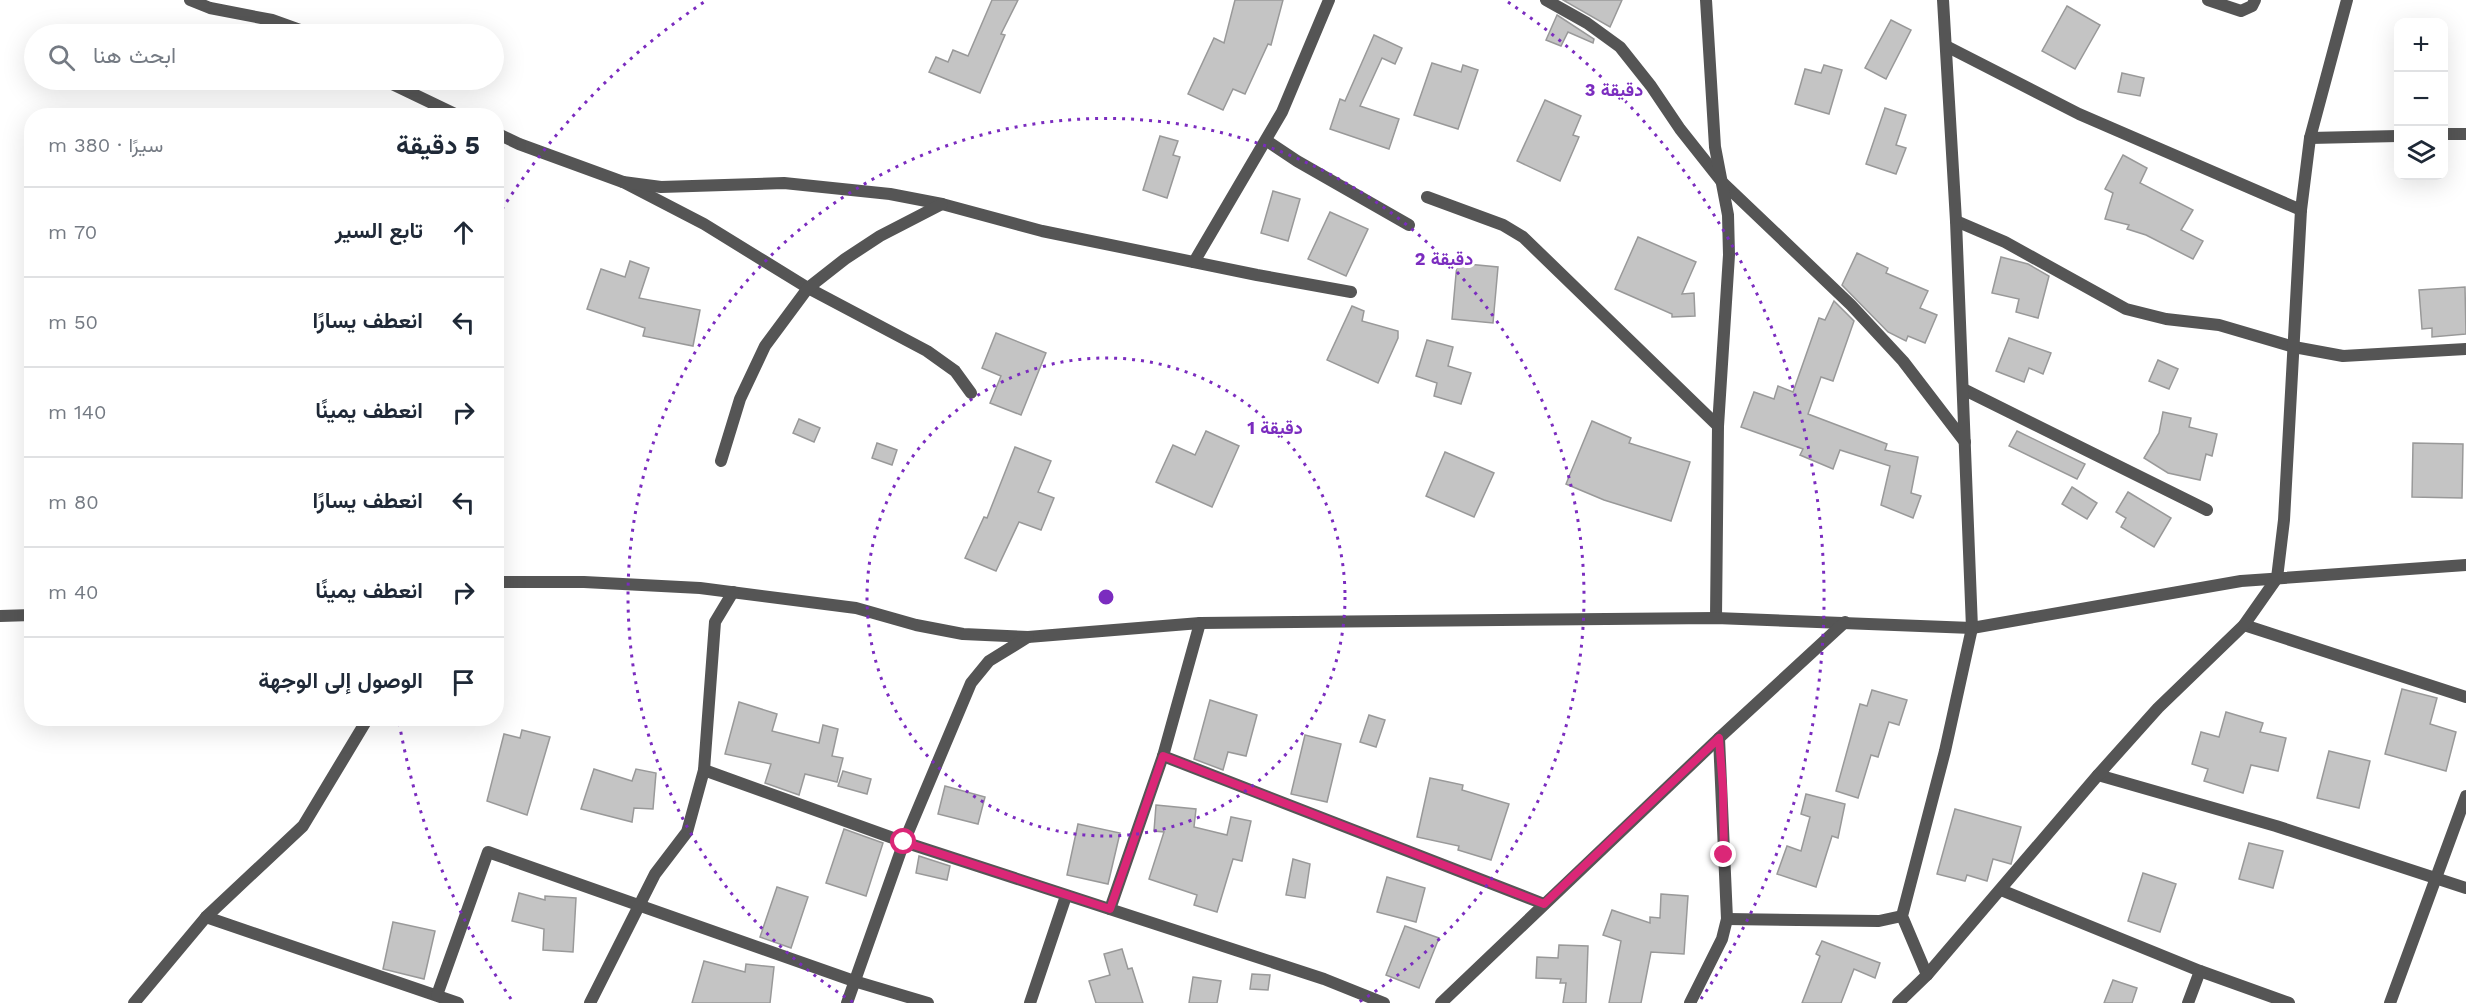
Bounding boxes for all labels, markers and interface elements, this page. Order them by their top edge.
map controls [2394,18,2448,180]
button: + [2394,18,2448,72]
search box [24,24,504,90]
icon: search [45,41,78,74]
text: ابحث هنا [93,43,176,68]
button: − [2394,72,2448,126]
text: 3 دقيقة [1585,79,1643,101]
button: layers [2394,126,2448,180]
text: 5 دقيقة [396,130,480,160]
text: سيرًا · 380 m [48,133,163,157]
icon: ahead [447,216,480,249]
text: تابع السير [335,218,423,243]
text: 70 m [48,220,97,244]
text: 2 دقيقة [1415,248,1473,270]
icon: left [447,306,480,339]
text: انعطف يسارًا [313,308,423,333]
text: 50 m [48,310,98,334]
icon: right [447,396,480,429]
text: انعطف يمينًا [315,398,423,423]
text: 140 m [48,400,106,424]
text: 1 دقيقة [1247,417,1303,439]
icon: left [447,486,480,519]
text: انعطف يسارًا [313,488,423,513]
text: 80 m [48,490,99,514]
icon: right [447,576,480,609]
text: انعطف يمينًا [315,578,423,603]
text: 40 m [48,580,99,604]
centre of rings [1096,587,1116,607]
icon: arrive [447,666,480,699]
text: الوصول إلى الوجهة [258,668,423,693]
route start [890,828,916,854]
route end [1710,841,1736,867]

